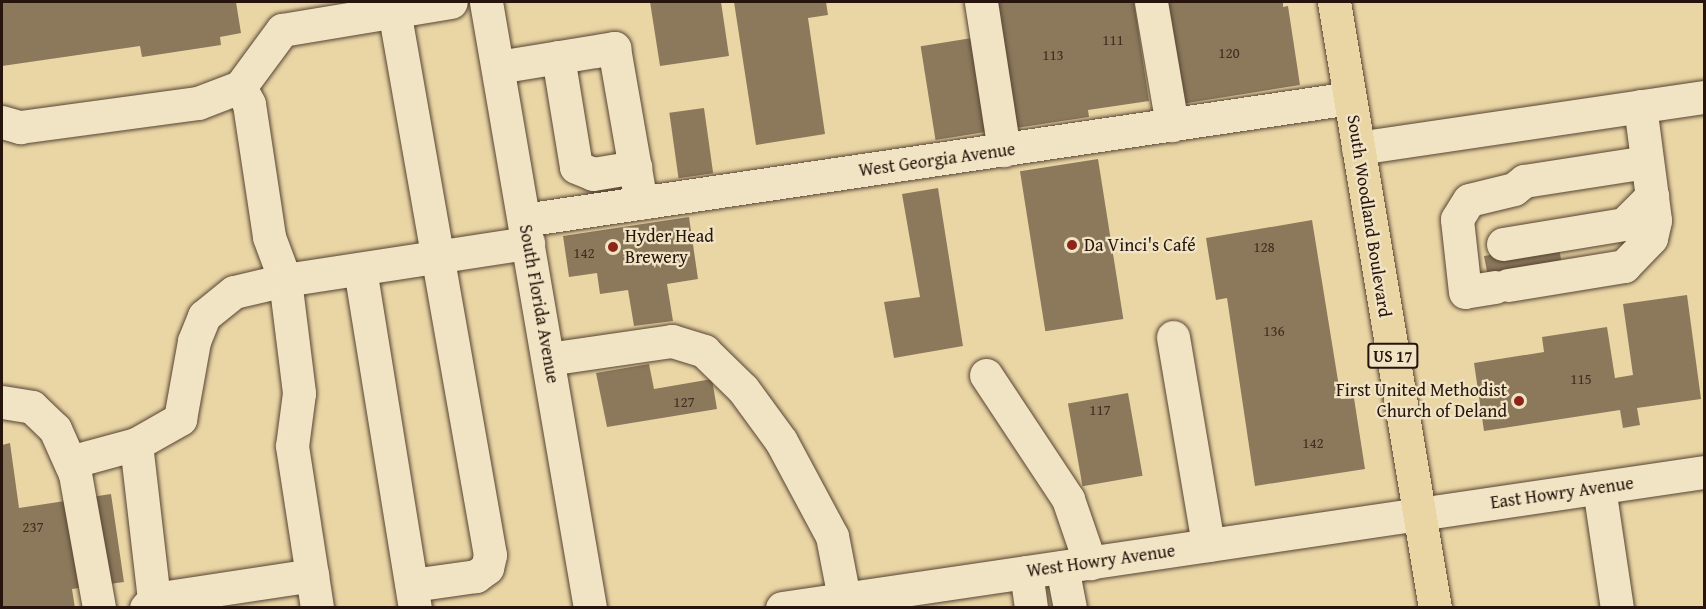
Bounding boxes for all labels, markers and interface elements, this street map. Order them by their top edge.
house number: 111 [1102,31,1124,49]
house number: 120 [1218,44,1240,62]
house number: 113 [1042,46,1064,64]
street label: South Woodland Boulevard [1342,113,1396,319]
street label: West Georgia Avenue [857,138,1017,182]
street label: South Florida Avenue [514,223,564,385]
place label: Hyder Head Brewery [625,226,714,268]
place label: Da Vinci's Café [1084,234,1196,256]
marker: Da Vinci's Café [1065,238,1079,252]
house number: 128 [1253,238,1275,256]
marker: Hyder Head Brewery [606,240,620,254]
house number: 142 [573,244,595,262]
house number: 136 [1263,322,1285,340]
road number: US 17 [1366,343,1420,369]
house number: 115 [1570,370,1592,388]
place label: First United Methodist Church of Deland [1336,380,1507,422]
house number: 127 [673,393,695,411]
marker: First United Methodist Church of Deland [1512,394,1526,408]
house number: 117 [1089,401,1111,419]
house number: 142 [1302,434,1324,452]
street label: East Howry Avenue [1489,472,1635,514]
house number: 237 [22,518,44,536]
street label: West Howry Avenue [1025,540,1177,582]

